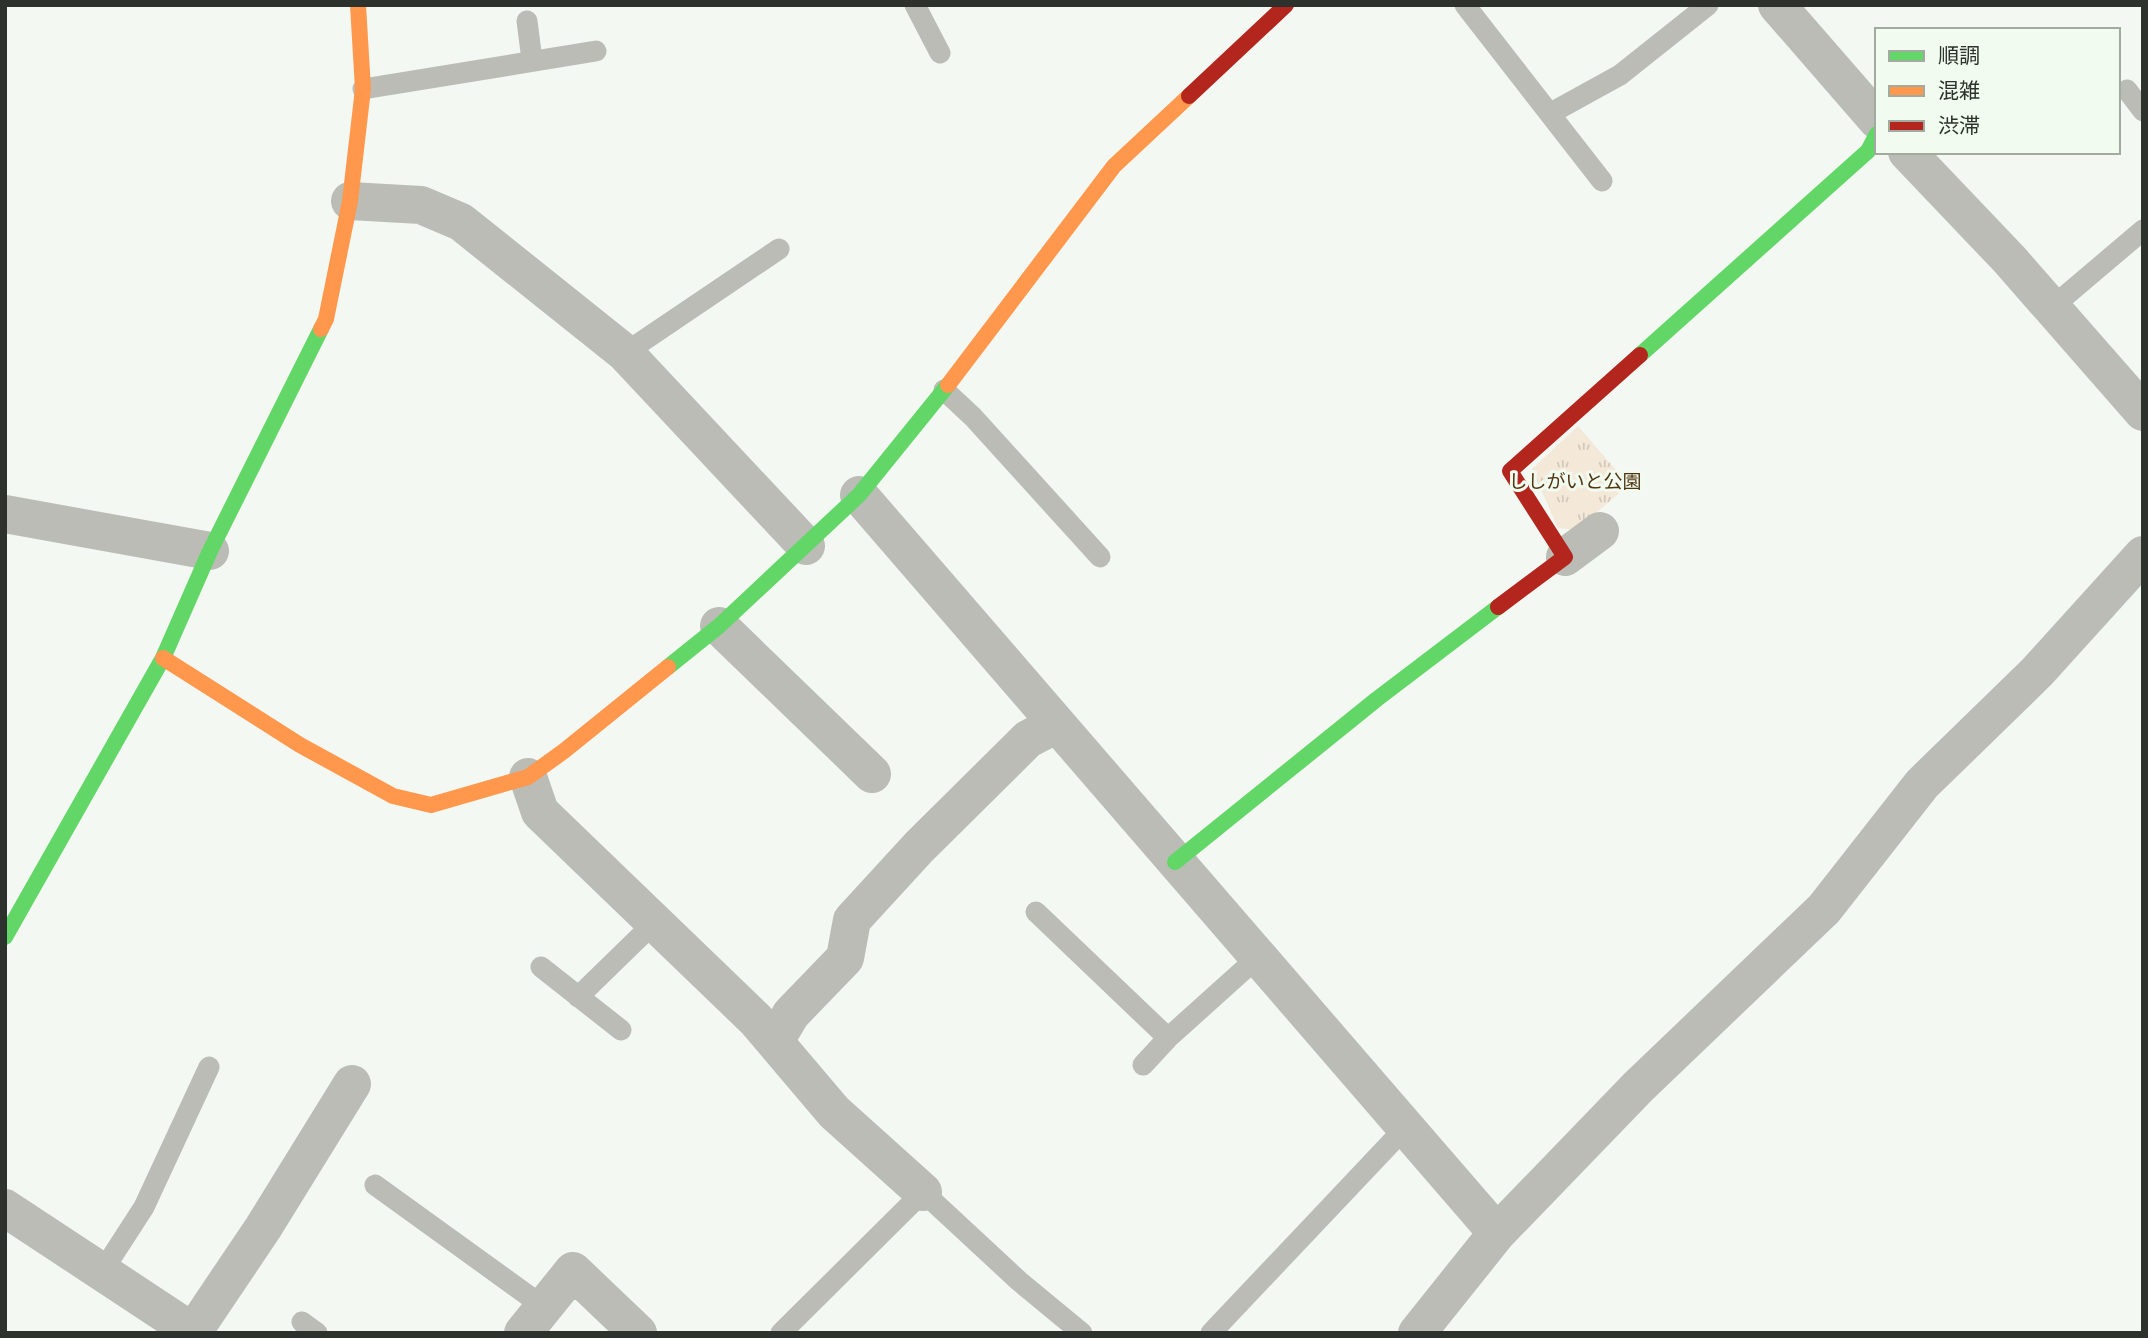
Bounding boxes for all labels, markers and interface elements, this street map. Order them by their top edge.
legend [1875,28,2120,154]
text: 順調 [1938,44,1980,69]
text: 混雑 [1938,79,1980,104]
text: 渋滞 [1938,114,1980,139]
park label: ししがいと公園 [1508,471,1642,494]

